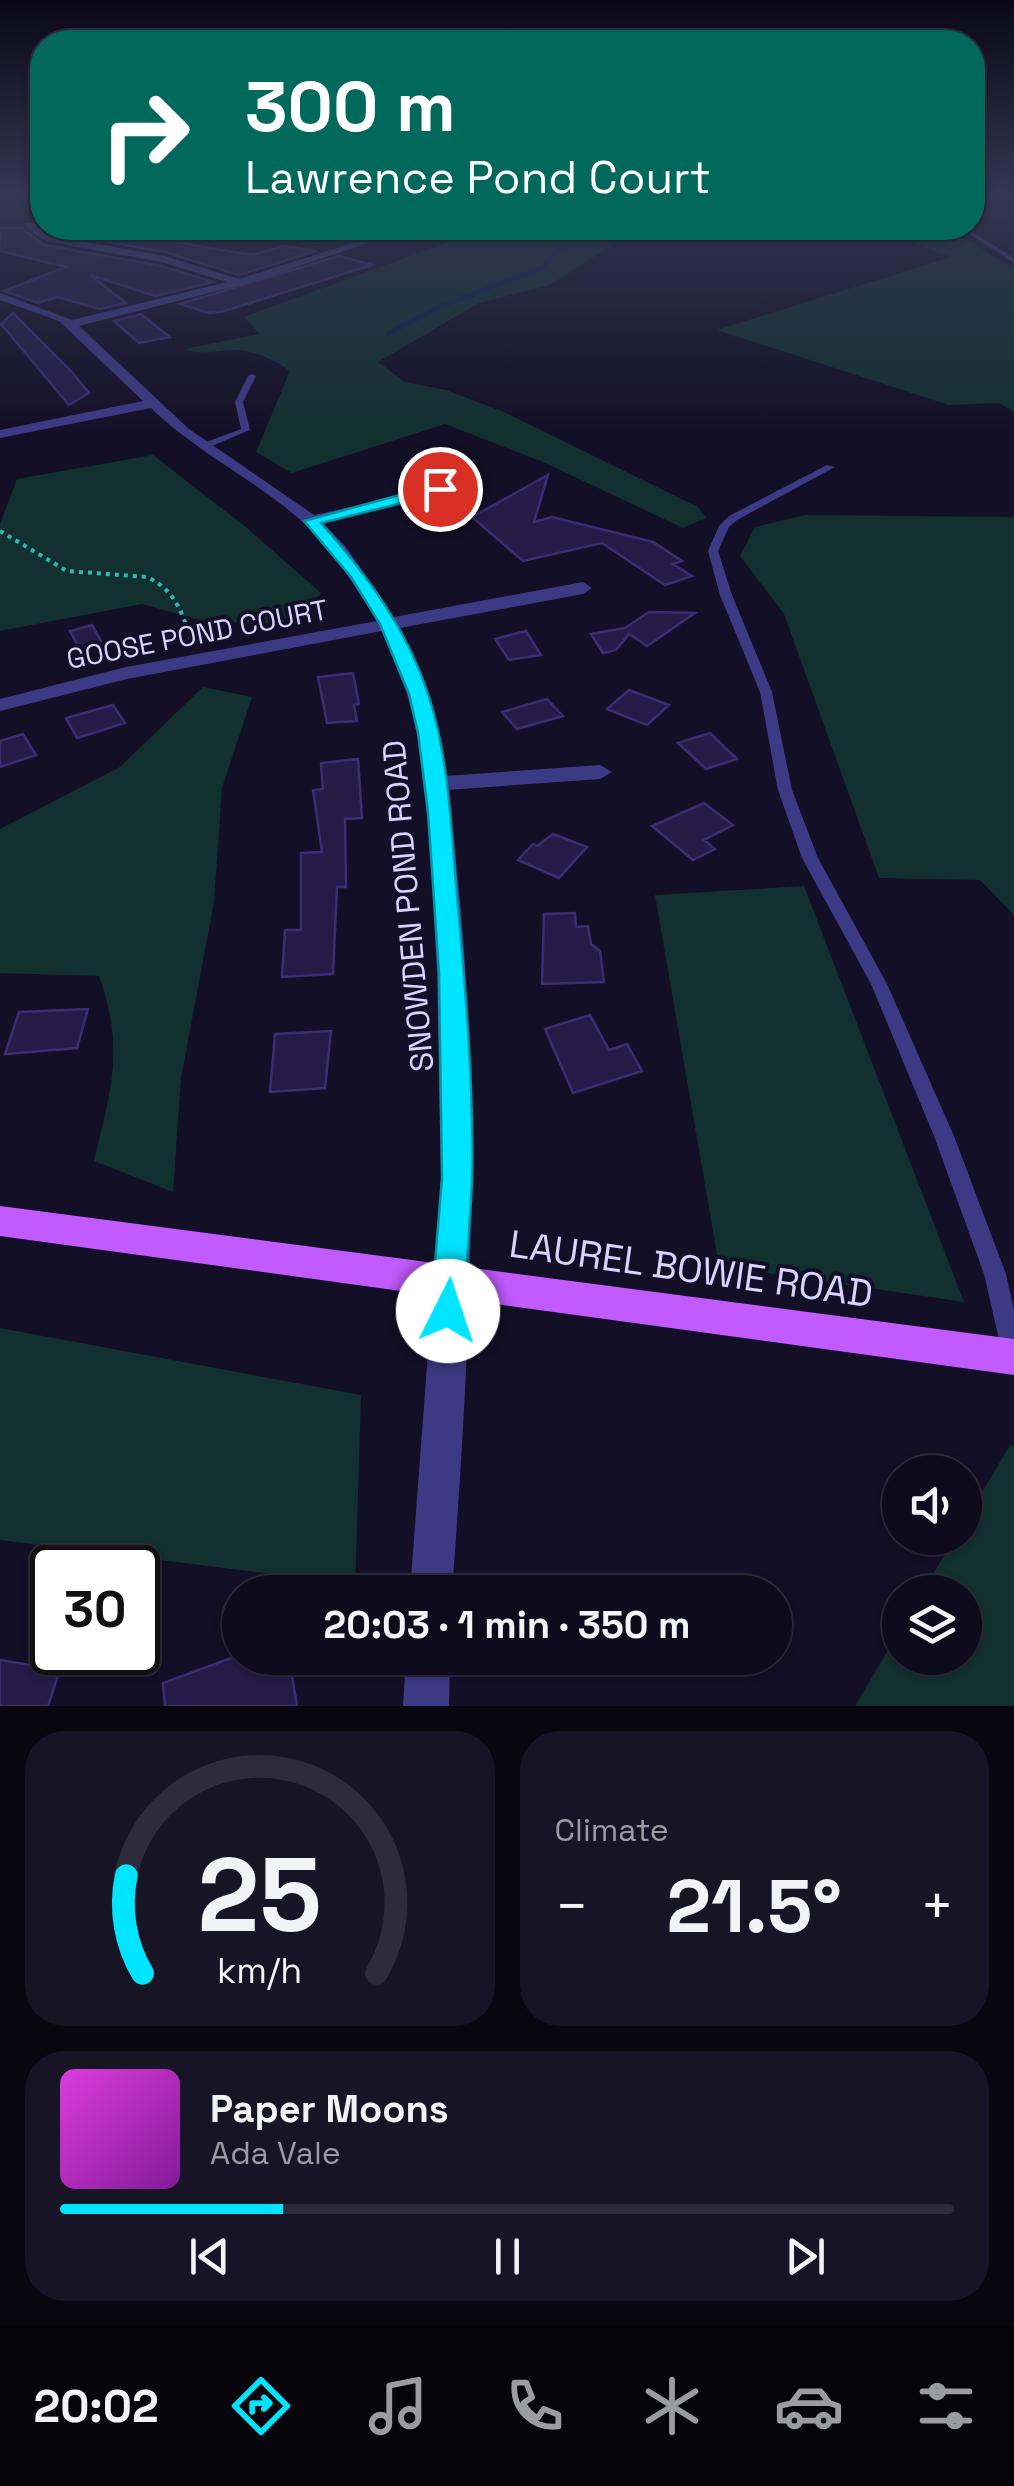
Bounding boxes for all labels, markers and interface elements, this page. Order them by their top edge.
text: 300 m [245,62,456,151]
icon: right [80,70,210,200]
text: Lawrence Pond Court [245,149,711,206]
pin [398,447,483,532]
icon: arrive [413,462,468,517]
street label: GOOSE POND COURT [63,591,331,677]
street label: SNOWDEN POND ROAD [374,739,442,1073]
street label: LAUREL BOWIE ROAD [506,1220,876,1318]
position arrow [396,1259,500,1363]
map controls [882,1455,982,1675]
button: sound [882,1455,982,1555]
speed limit sign: 30 [30,1545,160,1675]
button: layers [882,1575,982,1675]
text: 20:03 · 1 min · 350 m [324,1601,690,1649]
text: Climate [555,1810,669,1850]
text: 25 [198,1829,322,1961]
text: 21.5° [667,1858,842,1954]
text: − [555,1871,589,1941]
text: + [920,1871,954,1941]
text: km/h [217,1948,302,1993]
text: Paper Moons [210,2085,449,2133]
text: Ada Vale [210,2133,341,2173]
icon: previous [182,2229,237,2284]
icon: pause [480,2229,535,2284]
icon: next [778,2229,833,2284]
icon: directions [226,2371,296,2441]
icon: music [363,2371,433,2441]
icon: phone [500,2371,570,2441]
icon: climate [637,2371,707,2441]
icon: car [774,2371,844,2441]
icon: filters [911,2371,981,2441]
text: 20:02 [33,2378,159,2435]

